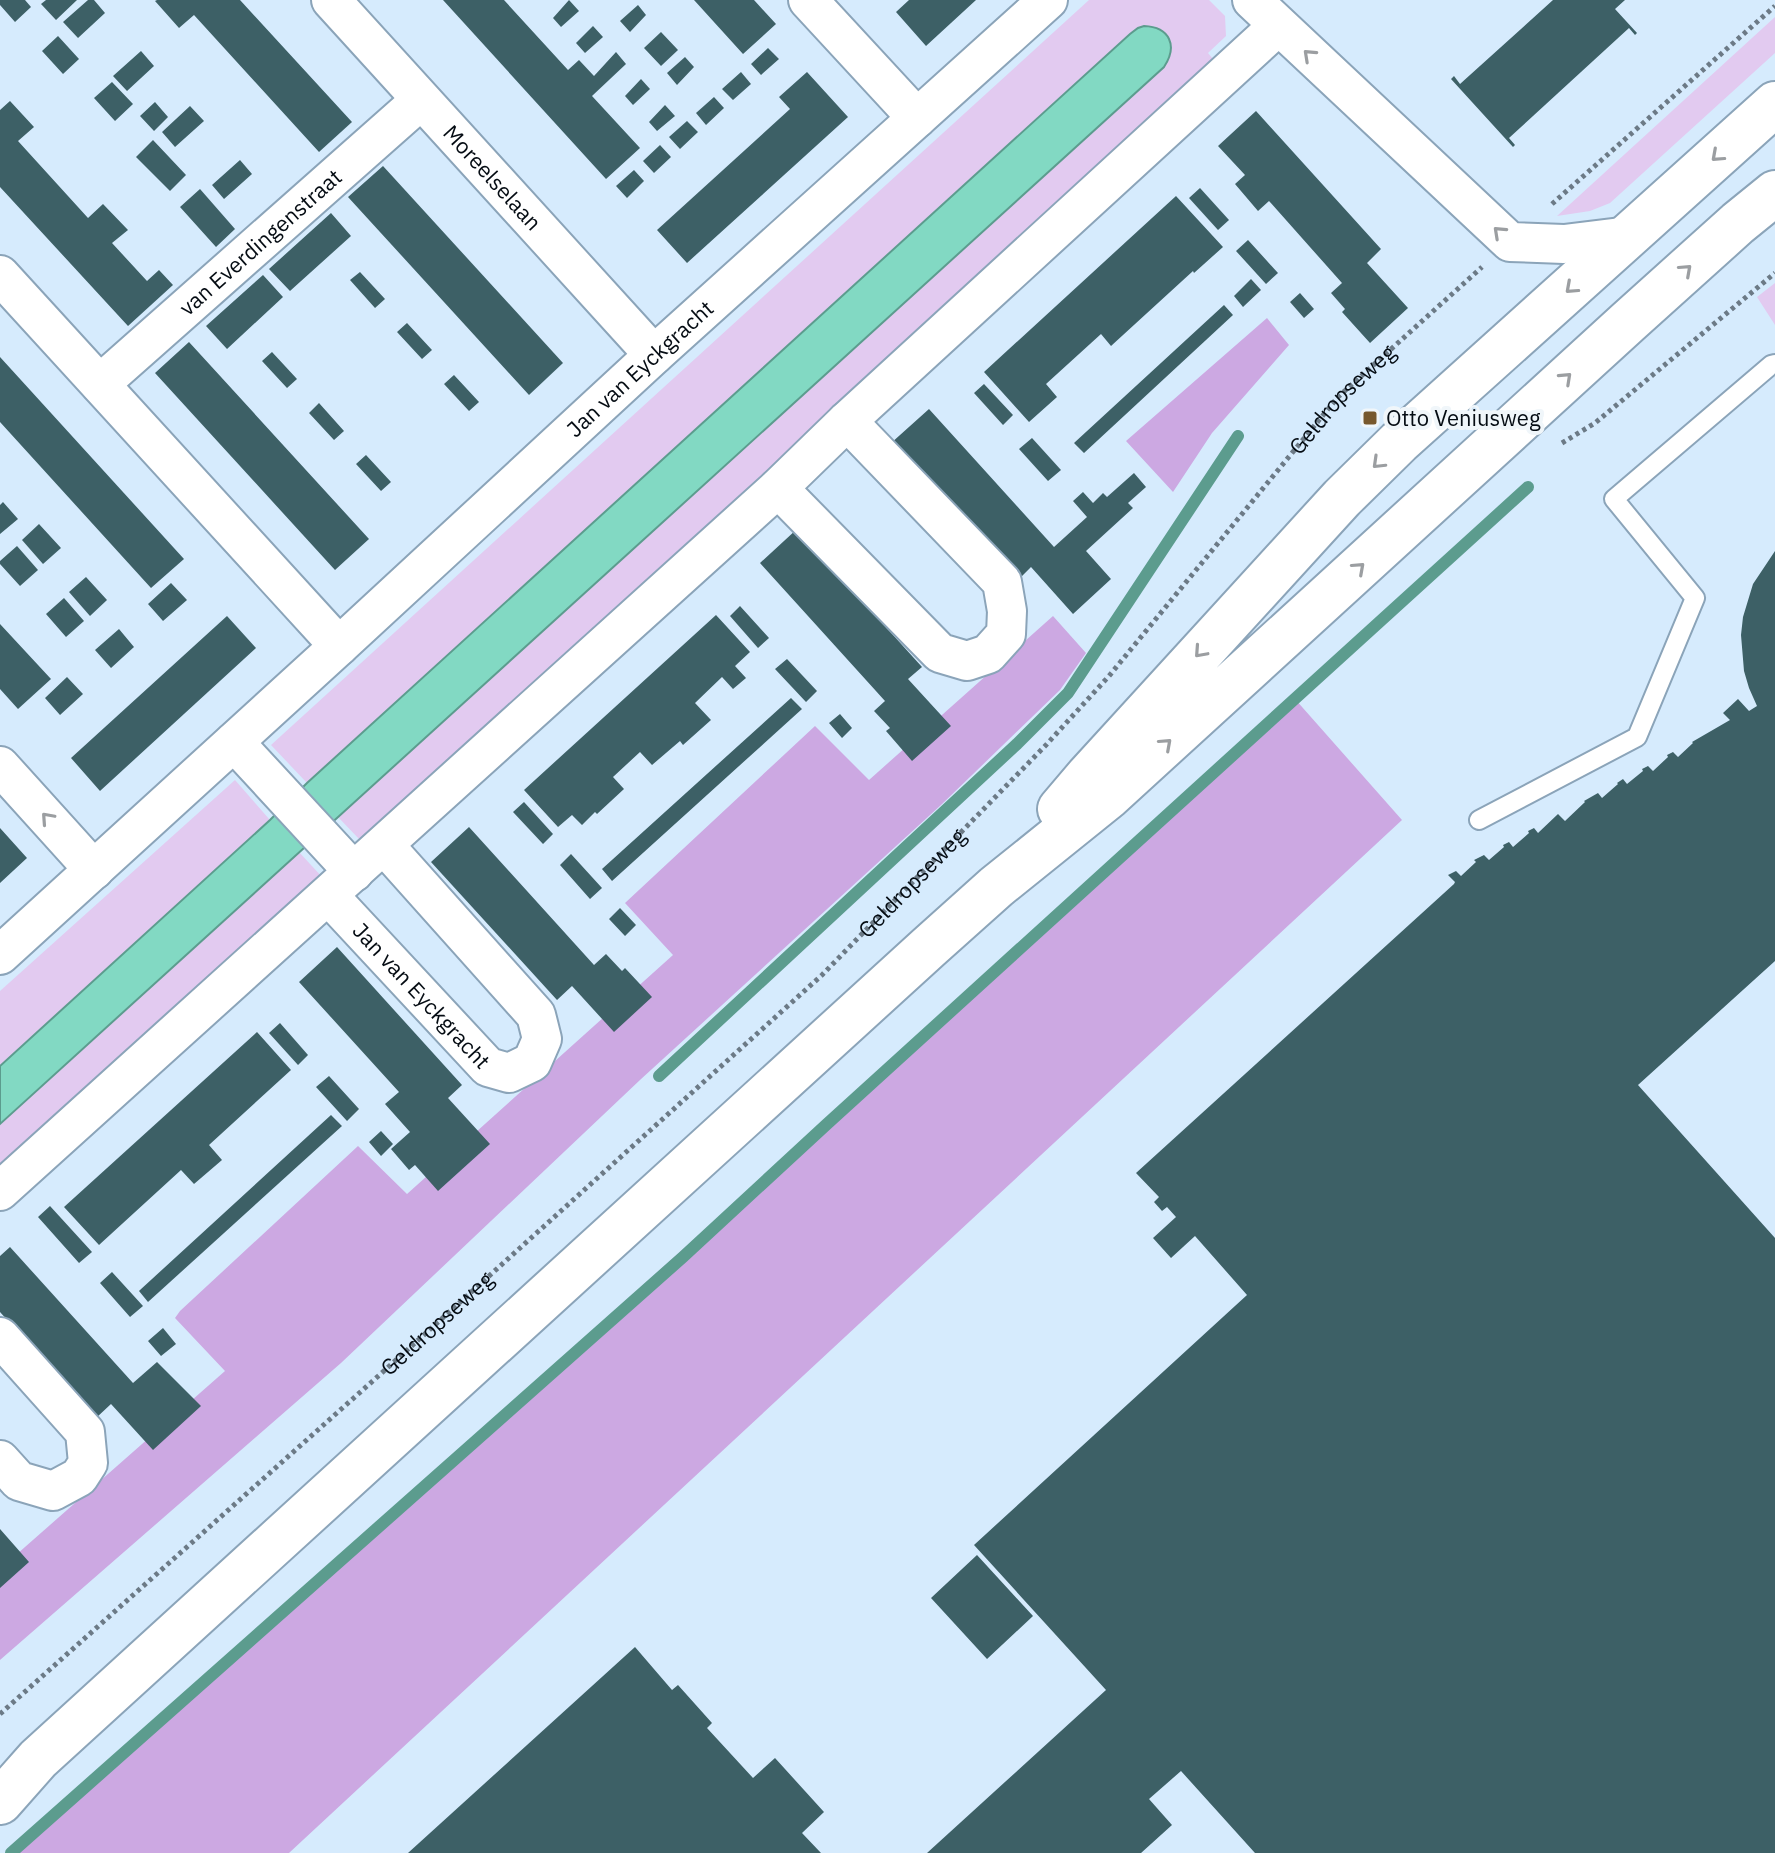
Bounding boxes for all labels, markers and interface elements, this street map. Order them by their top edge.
one-way arrow [1304,49,1318,64]
street label: Moreelselaan [437,118,548,236]
one-way arrow [1712,147,1727,161]
street label: van Everdingenstraat [172,162,347,322]
one-way arrow [1494,227,1509,241]
one-way arrow [1676,265,1691,280]
one-way arrow [1566,279,1581,293]
street label: Jan van Eyckgracht [560,293,719,443]
street label: Geldropseweg [1282,337,1401,460]
one-way arrow [1557,374,1572,388]
place label: Otto Veniusweg [1386,403,1541,432]
marker: Otto Veniusweg [1361,409,1379,427]
one-way arrow [1373,453,1387,468]
one-way arrow [1349,564,1364,578]
one-way arrow [1195,642,1210,657]
one-way arrow [1157,739,1172,753]
one-way arrow [41,813,56,827]
street label: Geldropseweg [851,821,972,944]
street label: Jan van Eyckgracht [347,916,497,1075]
street label: Geldropseweg [374,1264,499,1381]

